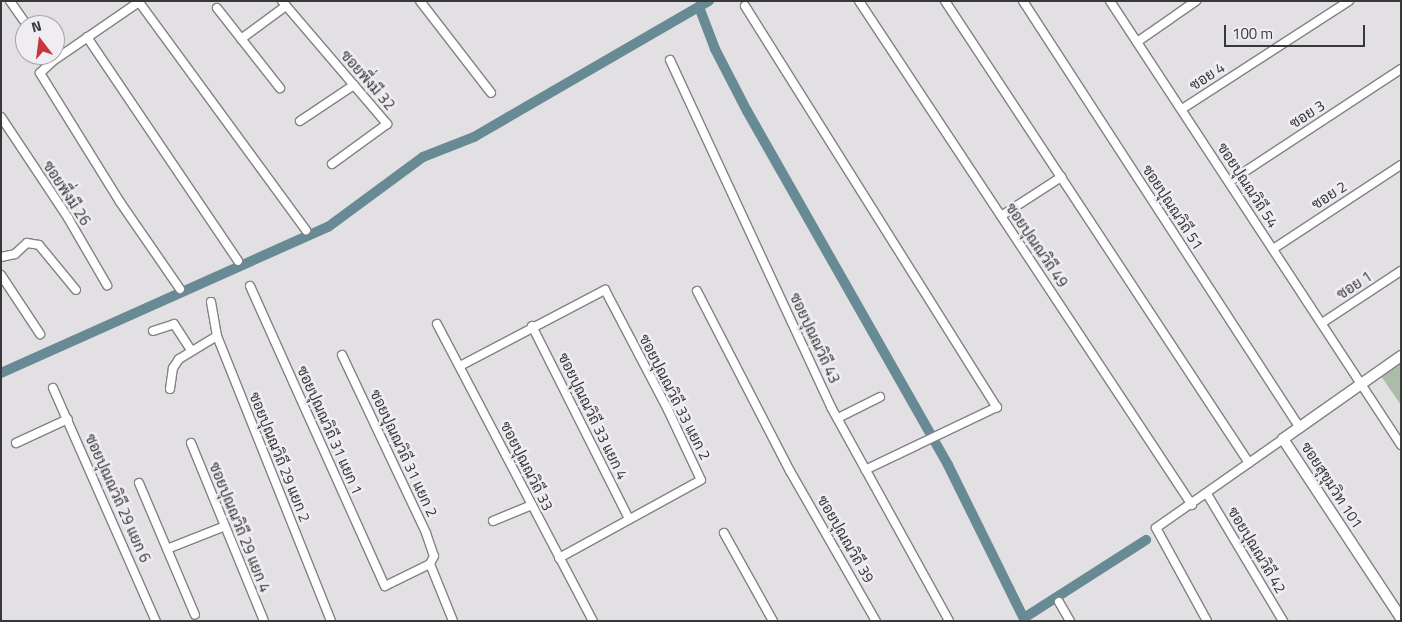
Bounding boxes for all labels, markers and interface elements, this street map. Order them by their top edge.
north arrow [15,15,65,65]
text: N [29,15,44,37]
scale bar [1227,15,1368,47]
text: 100 m [1232,22,1273,45]
street label: ซอยพึ่งมี 32 [337,46,399,114]
street label: ซอย 4 [1186,58,1228,94]
street label: ซอย 3 [1286,96,1328,132]
street label: ซอยปุณณวิถี 54 [1214,139,1282,231]
street label: ซอยพึ่งมี 26 [39,157,95,229]
street label: ซอยปุณณวิถี 51 [1139,161,1207,253]
street label: ซอย 2 [1308,177,1350,213]
street label: ซอยปุณณวิถี 49 [1002,199,1072,291]
street label: ซอย 1 [1333,267,1375,303]
street label: ซอยปุณณวิถี 43 [786,290,844,386]
street label: ซอยปุณณวิถี 33 แยก 2 [635,331,715,463]
street label: ซอยปุณณวิถี 33 แยก 4 [554,350,632,482]
street label: ซอยปุณณวิถี 31 แยก 1 [294,363,366,497]
street label: ซอยปุณณวิถี 31 แยก 2 [367,386,441,520]
street label: ซอยปุณณวิถี 29 แยก 2 [246,389,314,525]
street label: ซอยปุณณวิถี 33 [497,418,557,514]
street label: ซอยปุณณวิถี 29 แยก 6 [82,431,154,565]
street label: ซอยสุขุมวิท 101 [1297,438,1367,532]
street label: ซอยปุณณวิถี 29 แยก 4 [206,459,274,595]
street label: ซอยปุณณวิถี 39 [814,492,878,586]
street label: ซอยปุณณวิถี 42 [1224,503,1290,597]

